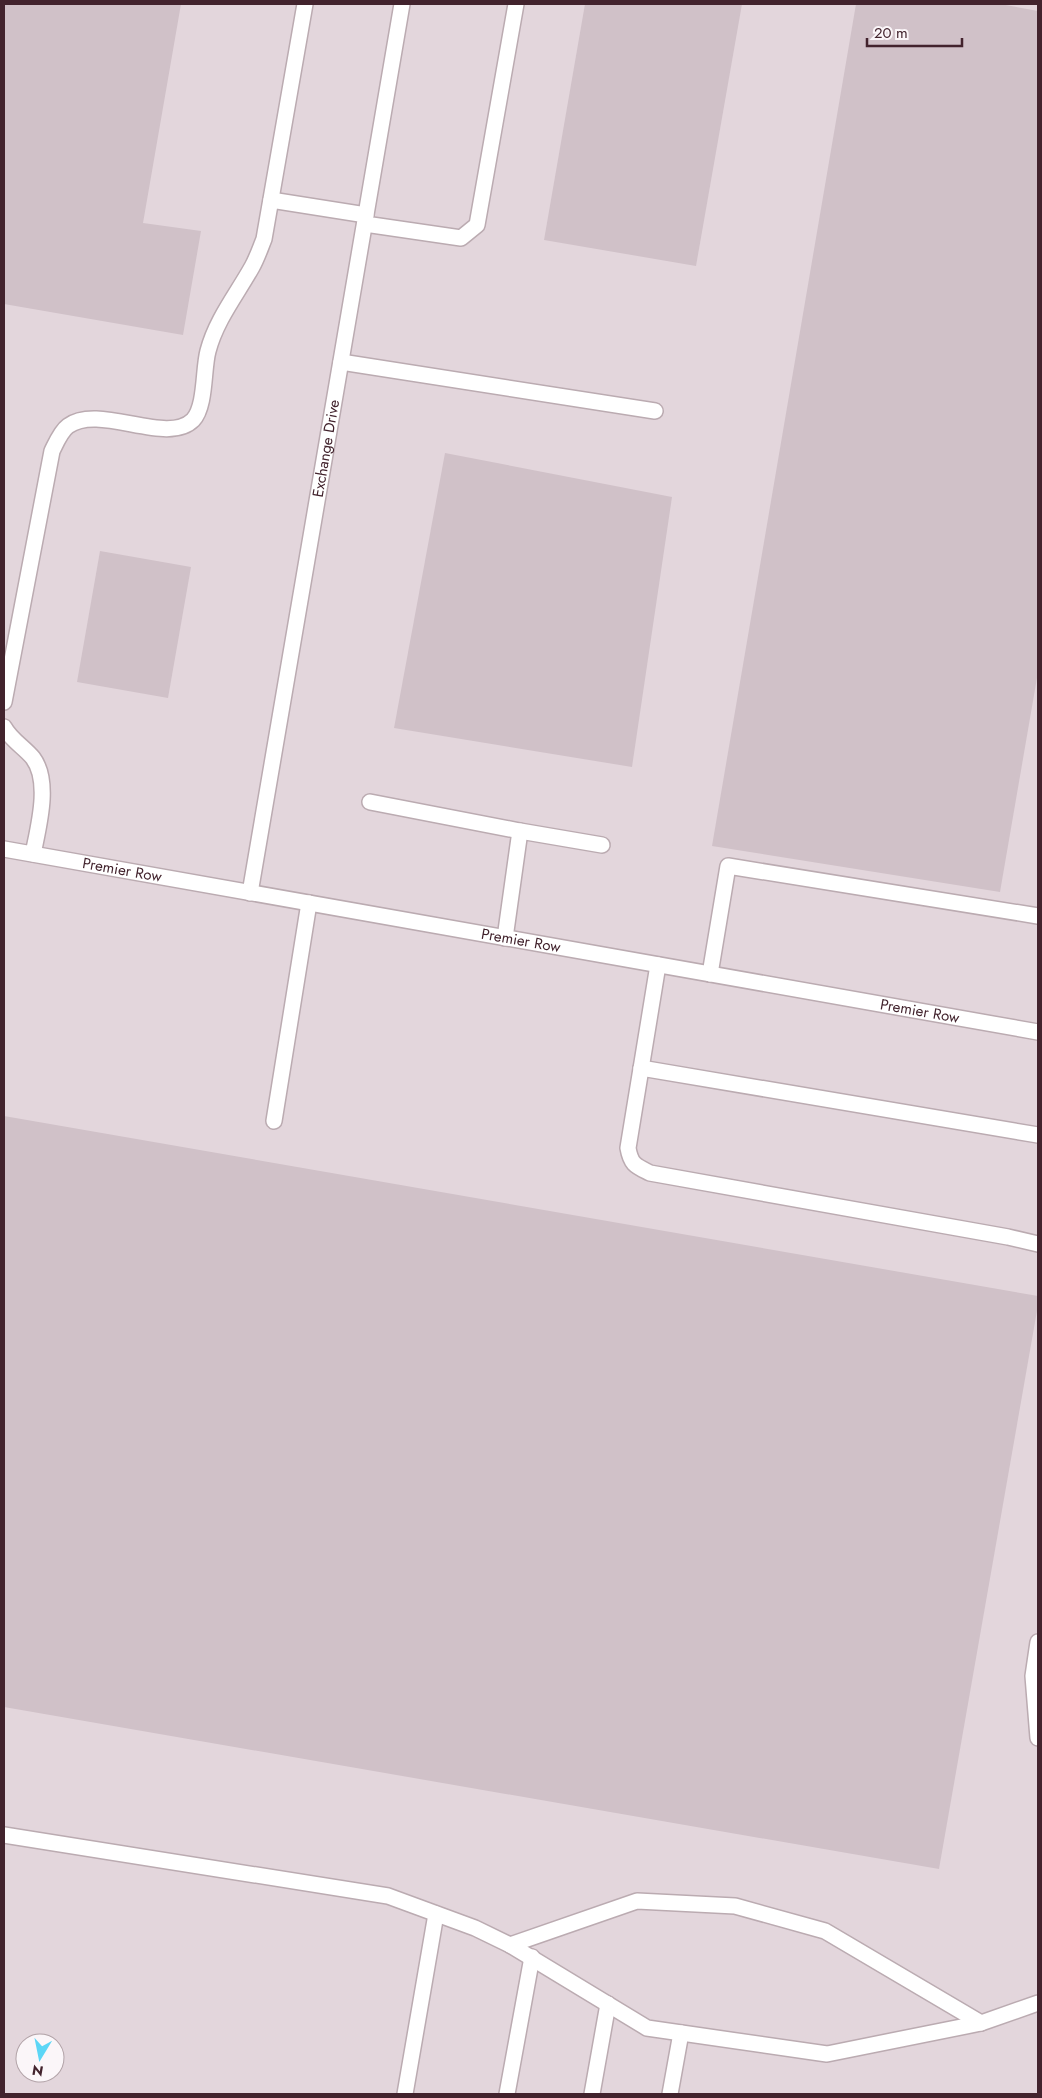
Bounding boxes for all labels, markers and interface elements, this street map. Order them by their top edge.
scale bar [867,15,962,47]
text: 20 m [874,22,908,44]
street label: Exchange Drive [307,398,345,499]
street label: Premier Row [81,852,164,888]
street label: Premier Row [480,923,563,958]
street label: Premier Row [878,993,962,1029]
north arrow [15,2033,65,2083]
text: N [31,2060,45,2082]

